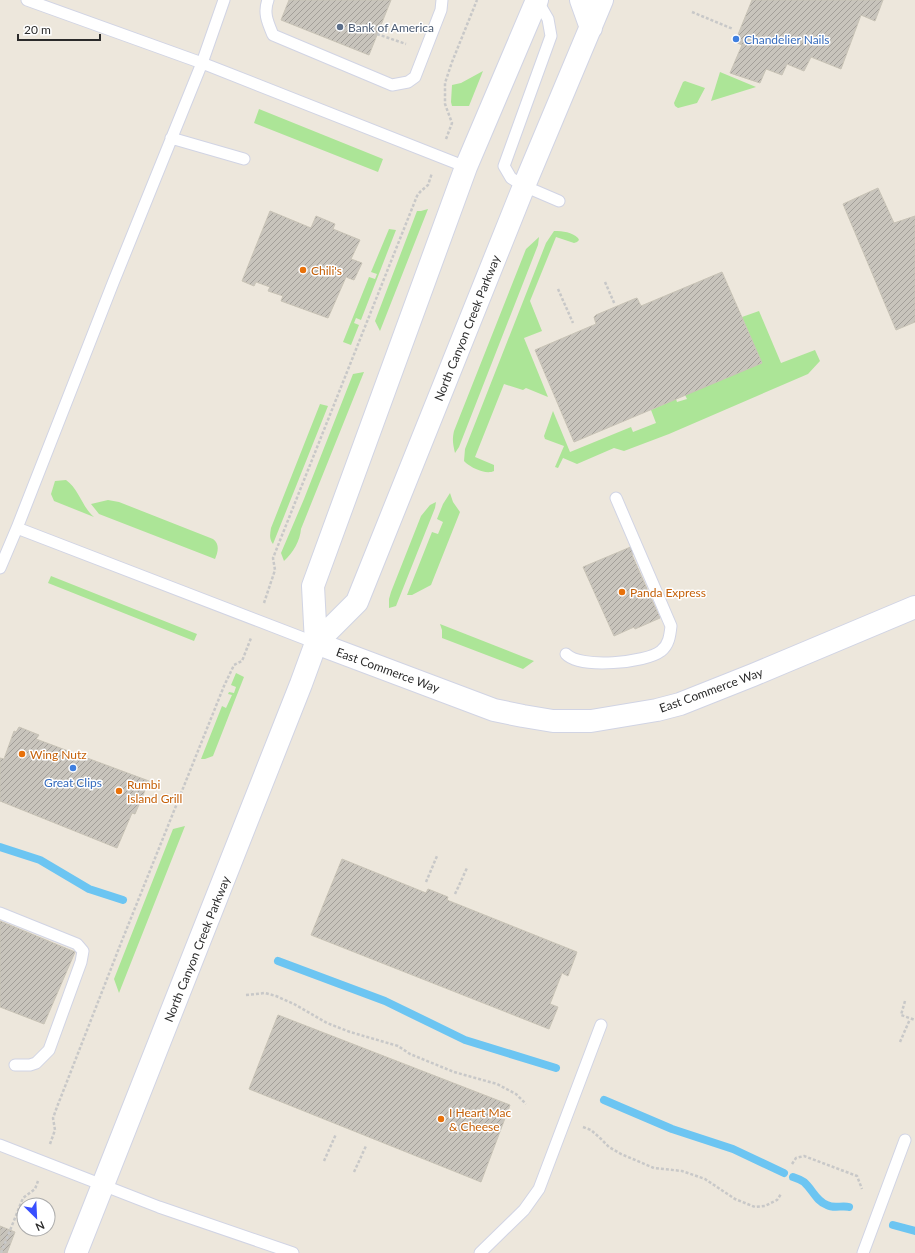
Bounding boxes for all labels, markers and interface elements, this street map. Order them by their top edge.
scale bar [18,16,100,42]
place label: Bank of America [348,20,434,35]
text: 20 m [24,22,51,37]
marker: Bank of America [335,22,345,32]
place label: Chandelier Nails [744,32,830,47]
marker: Chandelier Nails [731,34,741,44]
street label: North Canyon Creek Parkway [431,252,503,403]
place label: Chili's [311,263,342,278]
marker: Chili's [298,265,308,275]
place label: Panda Express [630,585,706,600]
marker: Panda Express [617,587,627,597]
street label: East Commerce Way [334,644,442,696]
street label: East Commerce Way [657,664,765,716]
place label: Wing Nutz [30,747,87,762]
marker: Wing Nutz [17,749,27,759]
marker: Great Clips [68,763,78,773]
place label: Great Clips [44,775,102,790]
place label: Rumbi Island Grill [127,777,182,806]
marker: Rumbi Island Grill [114,786,124,796]
street label: North Canyon Creek Parkway [161,873,233,1024]
place label: I Heart Mac & Cheese [449,1105,511,1134]
marker: I Heart Mac & Cheese [436,1114,446,1124]
north arrow [16,1197,56,1237]
text: N [34,1219,47,1234]

